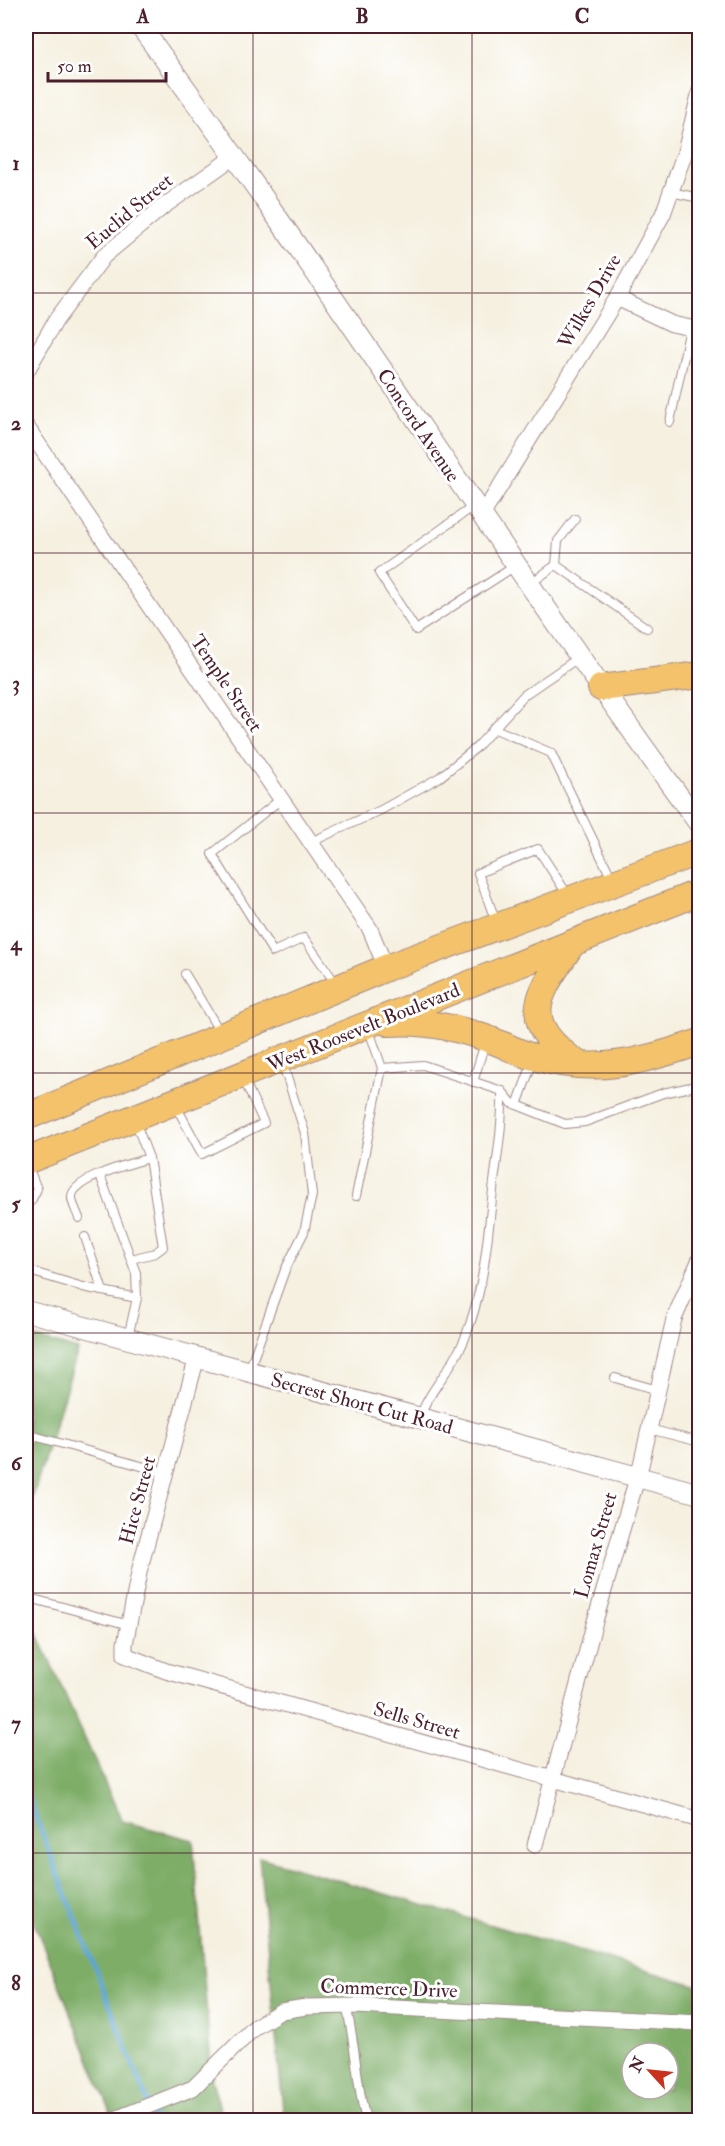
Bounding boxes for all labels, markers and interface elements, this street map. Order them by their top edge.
text: A [136,4,150,29]
text: B [355,4,369,29]
text: C [575,4,589,29]
scale bar [48,45,166,83]
text: 50 m [57,55,92,78]
text: 1 [12,151,20,176]
street label: Euclid Street [81,168,178,255]
street label: Wilkes Drive [552,249,627,354]
street label: Concord Avenue [371,364,466,487]
text: 2 [11,411,21,436]
street label: Temple Street [184,630,269,738]
text: 3 [12,671,20,696]
text: 4 [10,931,23,956]
street label: West Roosevelt Boulevard [262,977,463,1078]
text: 5 [12,1191,22,1216]
street label: Secrest Short Cut Road [268,1367,456,1440]
text: 6 [11,1451,23,1476]
street label: Hice Street [114,1453,161,1547]
street label: Lomax Street [568,1489,623,1601]
street label: Sells Street [371,1696,464,1745]
text: 7 [11,1711,21,1736]
text: 8 [11,1971,21,1996]
street label: Commerce Drive [320,1974,458,2003]
north arrow [620,2041,680,2101]
text: N [625,2053,650,2076]

